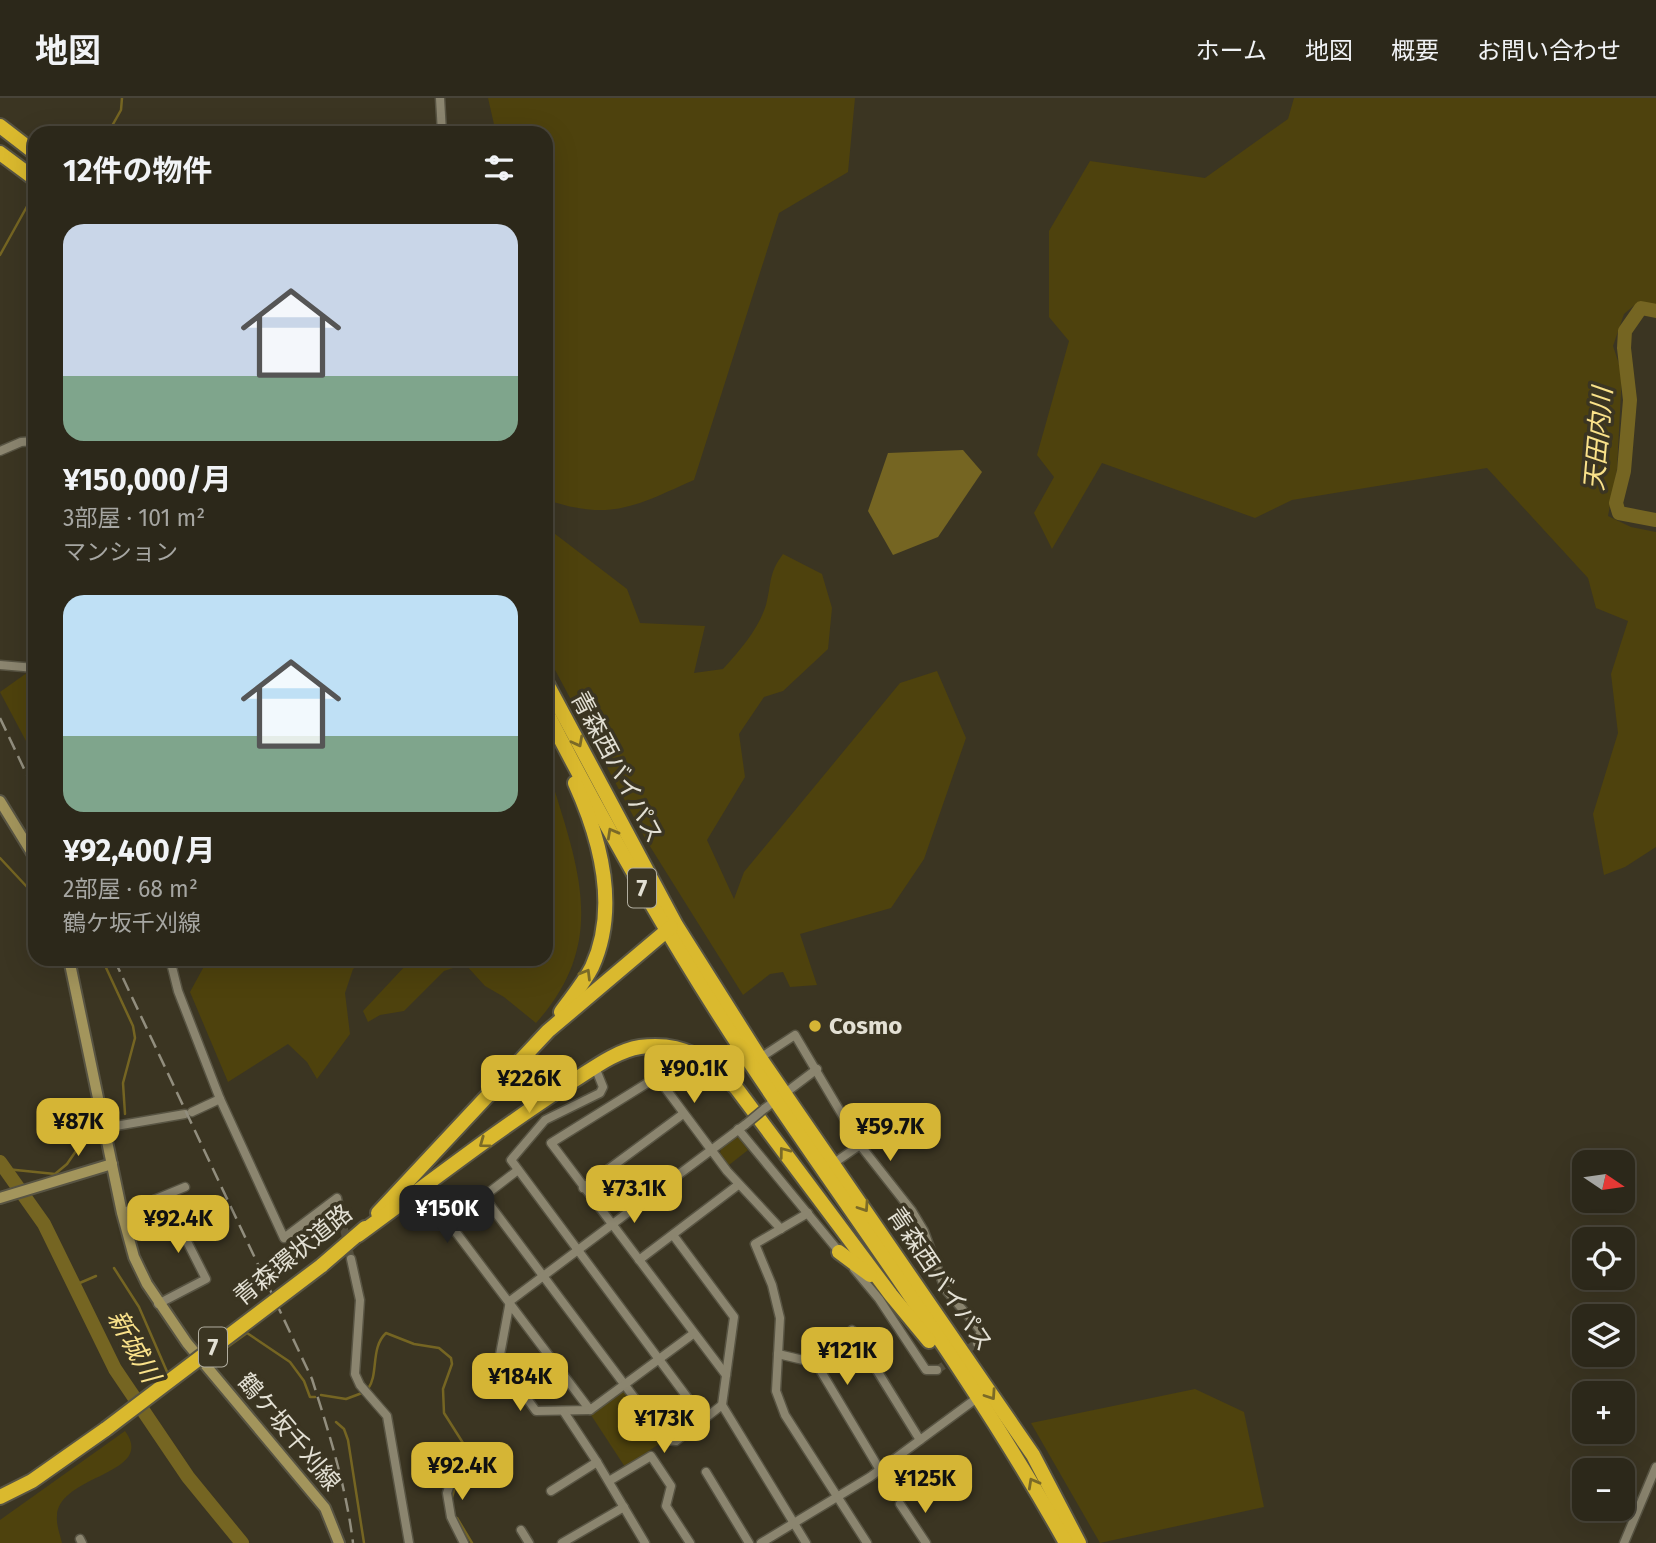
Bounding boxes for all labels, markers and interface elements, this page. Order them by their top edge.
text: 地図 [35,31,101,71]
text: ホーム [1196,37,1267,65]
text: 地図 [1305,37,1353,65]
text: 概要 [1391,37,1439,65]
text: お問い合わせ [1477,37,1621,65]
icon: filters [480,149,518,187]
text: 12件の物件 [63,153,212,189]
icon: home [228,270,354,396]
water label: 天田内川 [1579,383,1619,492]
text: ¥150,000/月 [63,462,232,498]
text: 3部屋 · 101 m² [63,504,205,532]
text: マンション [63,538,178,566]
icon: home [228,641,354,767]
street label: 青森西バイパス [565,686,669,848]
one-way arrow [570,735,583,747]
one-way arrow [607,828,620,840]
text: ¥92,400/月 [63,833,215,869]
road number: 7 [628,868,656,908]
text: 2部屋 · 68 m² [63,875,198,903]
text: 鶴ケ坂千刈線 [63,909,201,937]
one-way arrow [578,969,591,982]
place label: Cosmo [829,1012,902,1040]
marker: Cosmo [807,1018,823,1034]
pin: ¥90.1K [637,1046,751,1105]
text: ¥90.1K [660,1054,728,1082]
pin: ¥226K [480,1056,578,1115]
text: ¥226K [497,1064,561,1092]
pin: ¥87K [37,1098,119,1158]
pin: ¥59.7K [833,1104,947,1163]
text: ¥87K [52,1107,104,1135]
text: ¥59.7K [856,1112,924,1140]
one-way arrow [479,1135,491,1148]
one-way arrow [779,1147,792,1159]
north arrow [1572,1150,1634,1213]
map controls [1572,1150,1635,1521]
pin: ¥73.1K [577,1166,691,1225]
text: ¥73.1K [602,1174,666,1202]
pin: ¥150K [398,1186,496,1245]
text: ¥150K [415,1194,479,1222]
pin: ¥92.4K [121,1196,235,1255]
street label: 青森環状道路 [228,1199,358,1311]
one-way arrow [856,1199,869,1212]
street label: 青森西バイパス [882,1202,998,1356]
text: ¥92.4K [143,1204,213,1232]
button: locate [1572,1227,1635,1290]
button: layers [1572,1304,1635,1367]
water label: 新城川 [101,1305,167,1390]
road number: 7 [199,1328,227,1366]
pin: ¥121K [798,1328,896,1387]
text: ¥121K [817,1336,877,1364]
pin: ¥184K [471,1354,569,1413]
text: ¥184K [488,1362,552,1390]
street label: 鶴ケ坂千刈線 [232,1368,346,1496]
button: + [1572,1381,1635,1444]
one-way arrow [983,1387,995,1400]
pin: ¥173K [615,1396,713,1455]
text: ¥173K [634,1404,694,1432]
pin: ¥92.4K [405,1442,519,1502]
text: ¥92.4K [427,1451,497,1479]
pin: ¥125K [876,1456,974,1515]
button: − [1572,1458,1635,1521]
text: ¥125K [894,1464,956,1492]
one-way arrow [1028,1478,1041,1491]

